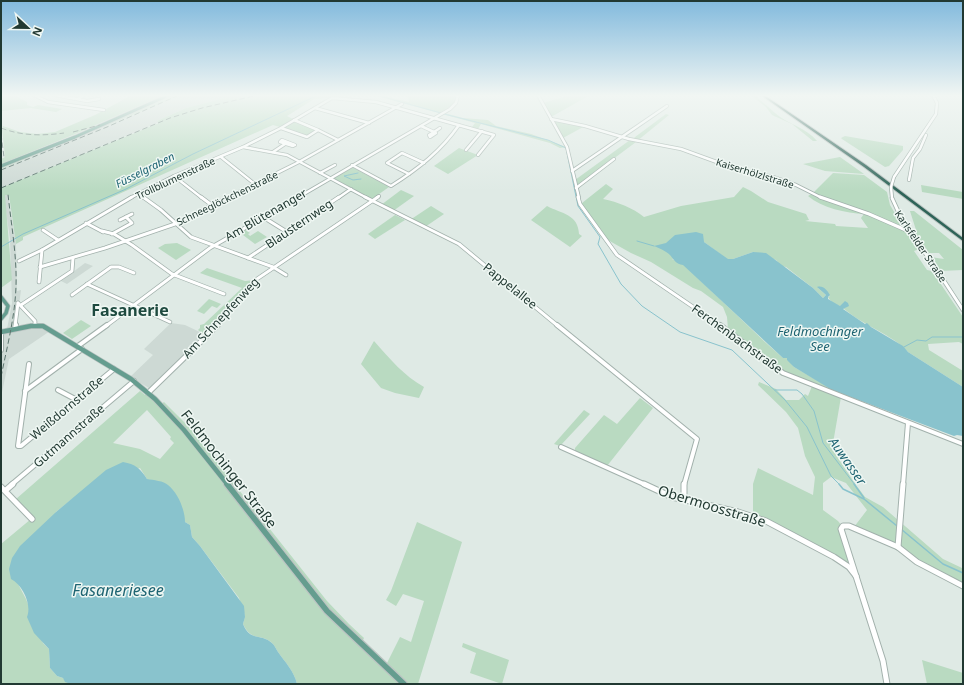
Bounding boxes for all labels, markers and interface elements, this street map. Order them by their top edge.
north arrow [8,8,48,48]
text: N [29,25,46,39]
water label: Füsselgraben [113,148,177,191]
street label: Trollblumenstraße [133,153,217,203]
street label: Kaiserhölzlstraße [714,154,796,192]
street label: Schneeglöckchenstraße [174,167,281,229]
street label: Am Blütenanger [222,184,310,245]
street label: Blausternweg [262,195,336,252]
street label: Karlsfelder Straße [892,207,951,285]
street label: Pappelallee [480,259,541,313]
street label: Am Schnepfenweg [179,273,263,362]
district label: Fasanerie [91,299,169,321]
street label: Ferchenbachstraße [689,300,786,377]
water label: Feldmochinger See [777,322,864,355]
street label: Weißdornstraße [26,372,107,443]
street label: Gutmannstraße [29,400,108,471]
street label: Feldmochinger Straße [177,406,282,532]
water label: Auwasser [824,433,871,489]
street label: Obermoosstraße [656,480,768,531]
water label: Fasaneriesee [72,579,164,601]

